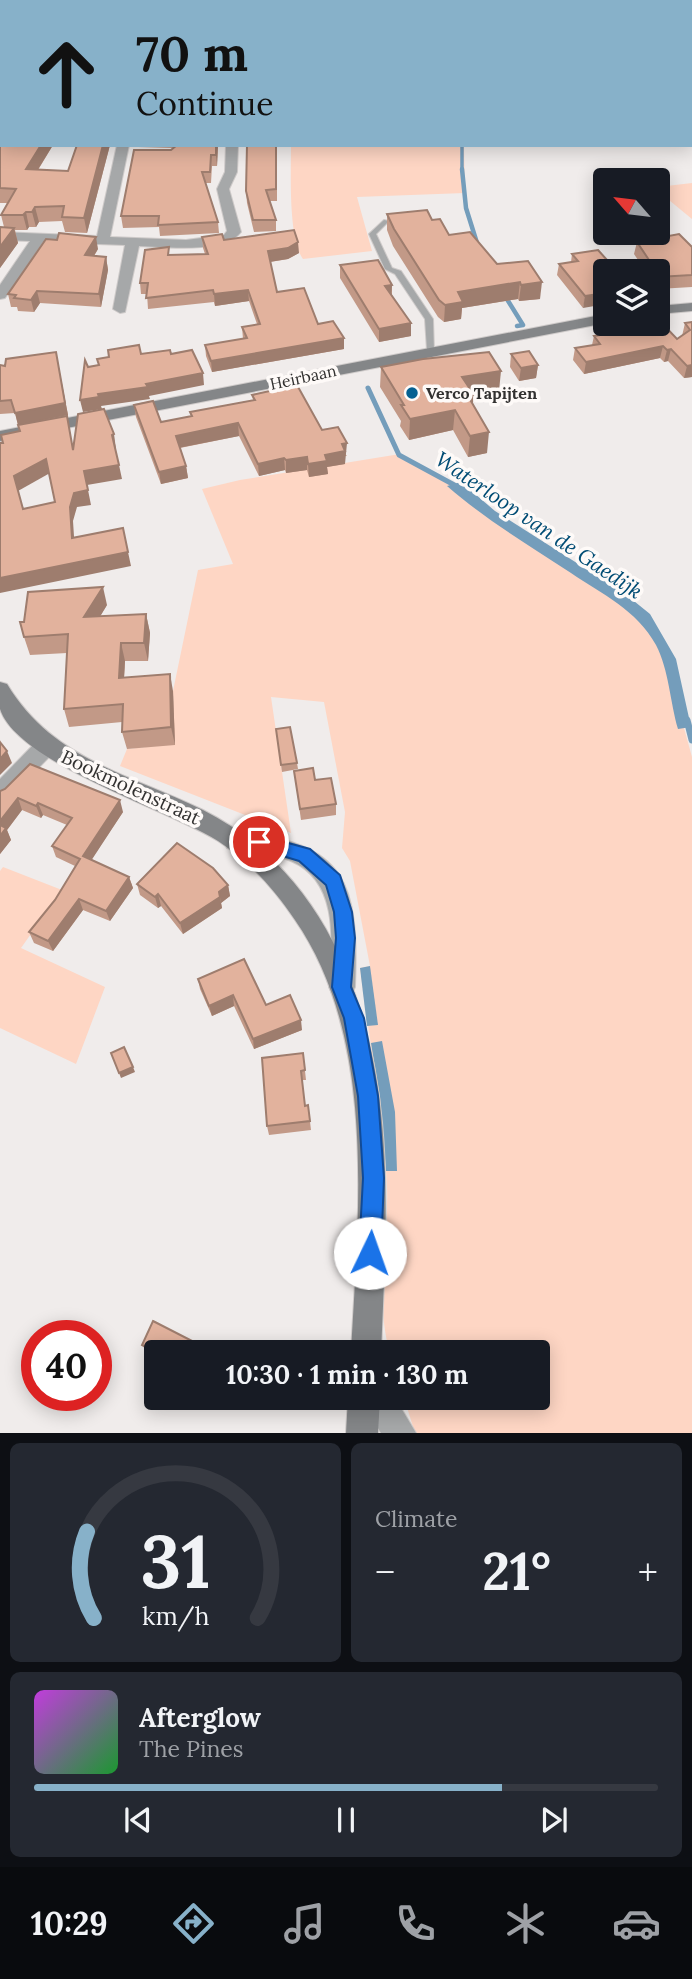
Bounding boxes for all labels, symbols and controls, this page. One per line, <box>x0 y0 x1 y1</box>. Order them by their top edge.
text: 70 m <box>136 22 248 84</box>
icon: ahead <box>21 28 112 119</box>
text: Continue <box>136 83 273 124</box>
north arrow <box>593 168 670 245</box>
map controls <box>593 168 670 336</box>
button: layers <box>593 259 670 336</box>
street label: Heirbaan <box>268 360 338 394</box>
place label: Verco Tapijten <box>426 383 537 403</box>
marker: Verco Tapijten <box>404 385 420 401</box>
water label: Waterloop van de Gaedijk <box>430 445 648 605</box>
street label: Bookmolenstraat <box>58 744 205 830</box>
pin <box>229 812 289 872</box>
icon: arrive <box>240 823 278 861</box>
position arrow <box>333 1216 407 1290</box>
speed limit sign: 40 <box>21 1320 112 1411</box>
text: 10:30 · 1 min · 130 m <box>226 1358 468 1391</box>
text: Climate <box>375 1504 457 1533</box>
text: 31 <box>140 1516 211 1609</box>
text: 21° <box>482 1538 551 1604</box>
text: − <box>375 1548 395 1596</box>
text: + <box>638 1548 658 1596</box>
text: km/h <box>142 1600 209 1632</box>
text: Afterglow <box>139 1701 261 1734</box>
text: The Pines <box>139 1734 244 1763</box>
icon: previous <box>119 1801 157 1839</box>
icon: pause <box>327 1801 365 1839</box>
icon: next <box>535 1801 573 1839</box>
icon: directions <box>169 1899 218 1948</box>
icon: music <box>280 1899 329 1948</box>
icon: phone <box>391 1899 440 1948</box>
icon: climate <box>501 1899 550 1948</box>
icon: car <box>612 1899 661 1948</box>
text: 10:29 <box>31 1903 108 1944</box>

